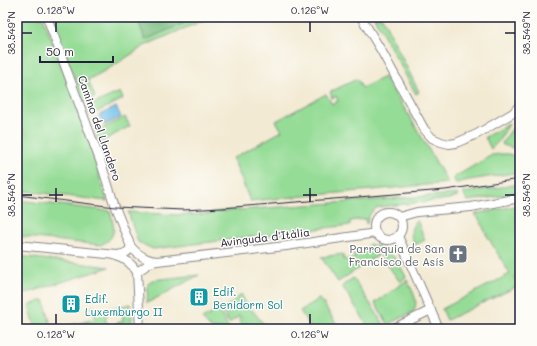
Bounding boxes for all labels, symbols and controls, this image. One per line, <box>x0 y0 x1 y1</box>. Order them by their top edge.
text: 0.128°W <box>37 3 75 17</box>
text: 0.126°W <box>291 3 329 17</box>
text: 38.549°N <box>4 11 18 55</box>
text: 38.549°N <box>519 11 533 55</box>
scale bar <box>40 38 113 64</box>
text: 50 m <box>46 43 74 59</box>
street label: Camino del Llandero <box>75 73 125 183</box>
text: 38.548°N <box>4 173 18 217</box>
text: 38.548°N <box>519 173 533 217</box>
street label: Avinguda d'Itàlia <box>219 224 311 250</box>
place label: Parroquia de San Francisco de Asís <box>349 241 444 269</box>
church icon: Parroquia de San Francisco de Asís <box>447 243 469 265</box>
place label: Edif. Benidorm Sol <box>213 284 283 312</box>
building icon: Edif. Benidorm Sol <box>188 286 210 308</box>
place label: Edif. Luxemburgo II <box>85 291 163 319</box>
building icon: Edif. Luxemburgo II <box>60 293 82 315</box>
text: 0.128°W <box>37 327 75 341</box>
text: 0.126°W <box>291 327 329 341</box>

